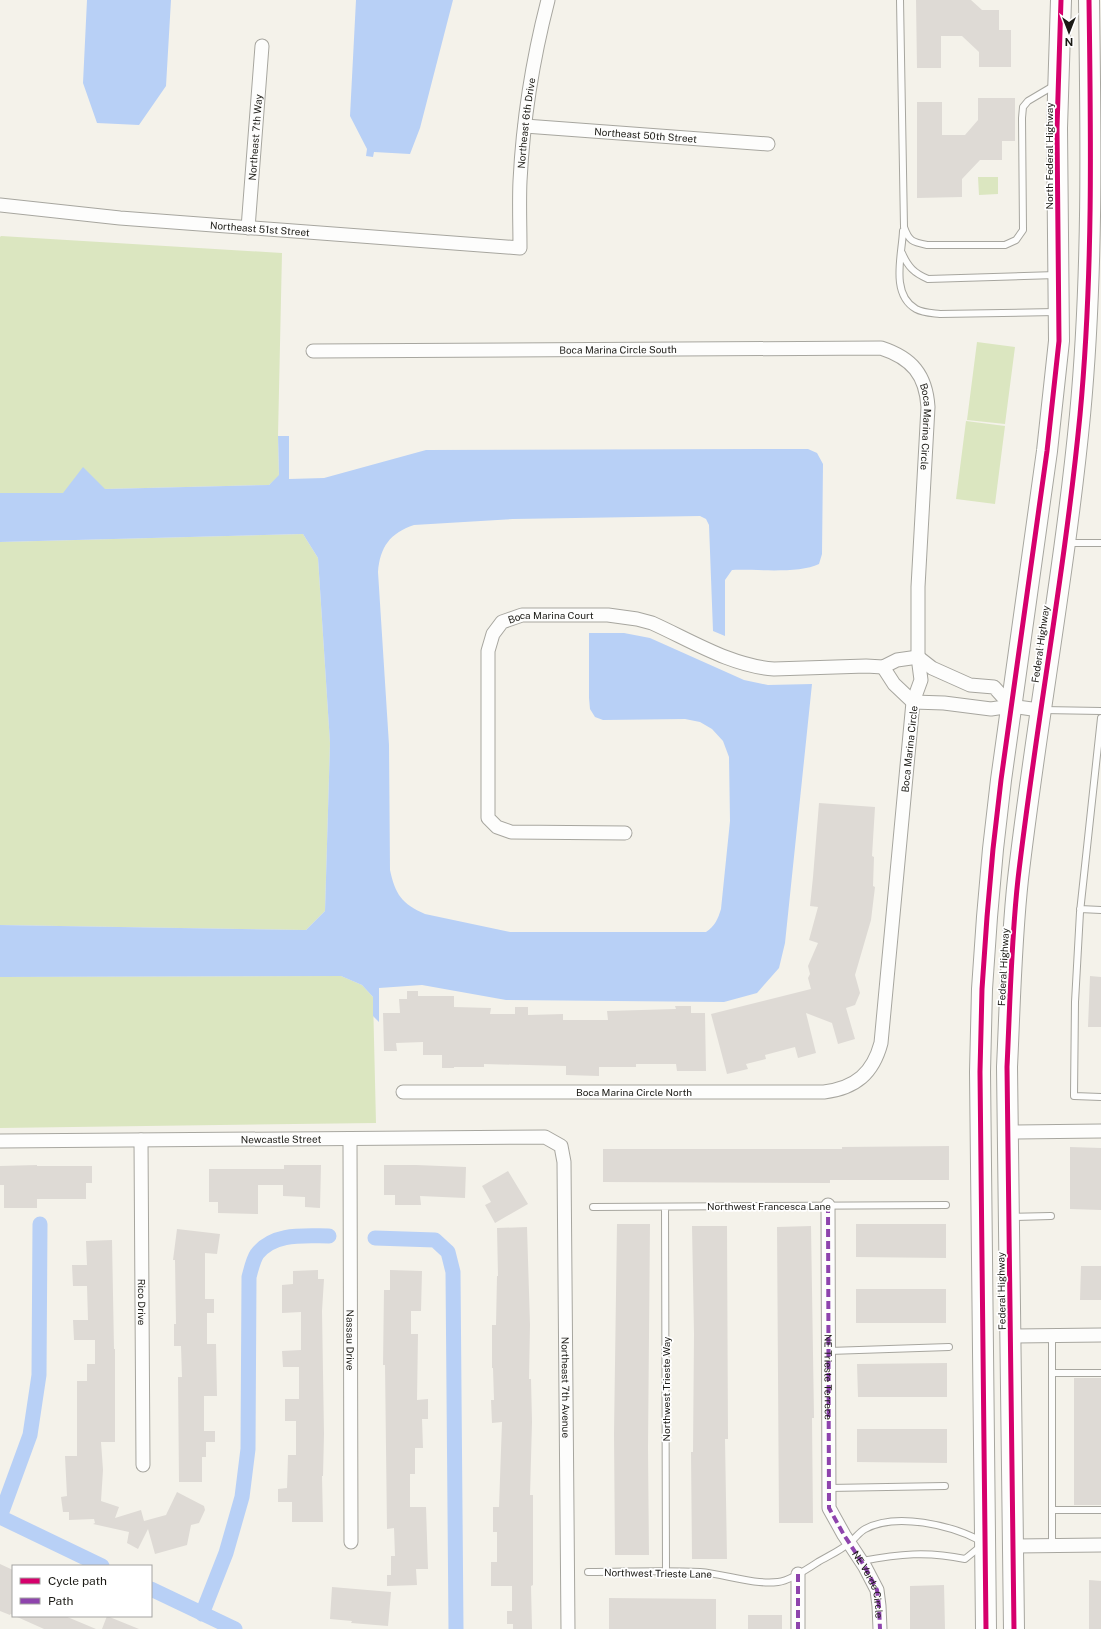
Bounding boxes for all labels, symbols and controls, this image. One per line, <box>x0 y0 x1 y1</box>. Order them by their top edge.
north arrow <box>1049 12 1089 52</box>
text: N <box>1065 36 1073 48</box>
street label: Northeast 6th Drive <box>515 77 537 169</box>
street label: Northeast 7th Way <box>246 93 264 181</box>
street label: North Federal Highway <box>1043 102 1055 210</box>
street label: Northeast 50th Street <box>594 125 697 145</box>
street label: Northeast 51st Street <box>210 219 310 238</box>
street label: Boca Marina Circle South <box>559 343 677 356</box>
street label: Boca Marina Circle <box>918 382 934 471</box>
street label: Federal Highway <box>1029 604 1051 684</box>
street label: Boca Marina Court <box>506 609 594 626</box>
street label: Boca Marina Circle <box>898 705 920 793</box>
street label: Federal Highway <box>995 927 1011 1006</box>
street label: Boca Marina Circle North <box>576 1086 692 1098</box>
street label: Newcastle Street <box>241 1133 321 1145</box>
street label: Northwest Francesca Lane <box>707 1200 831 1212</box>
street label: Federal Highway <box>994 1251 1008 1330</box>
street label: Rico Drive <box>136 1279 148 1326</box>
street label: Nassau Drive <box>344 1310 357 1371</box>
street label: NE Trieste Terrece <box>822 1334 835 1420</box>
street label: Northwest Trieste Way <box>660 1336 672 1441</box>
street label: Northeast 7th Avenue <box>559 1337 572 1438</box>
street label: NE Verde Circle <box>850 1548 886 1619</box>
legend <box>12 1565 152 1617</box>
street label: Northwest Trieste Lane <box>604 1566 712 1580</box>
text: Cycle path <box>48 1574 107 1588</box>
text: Path <box>48 1594 74 1608</box>

